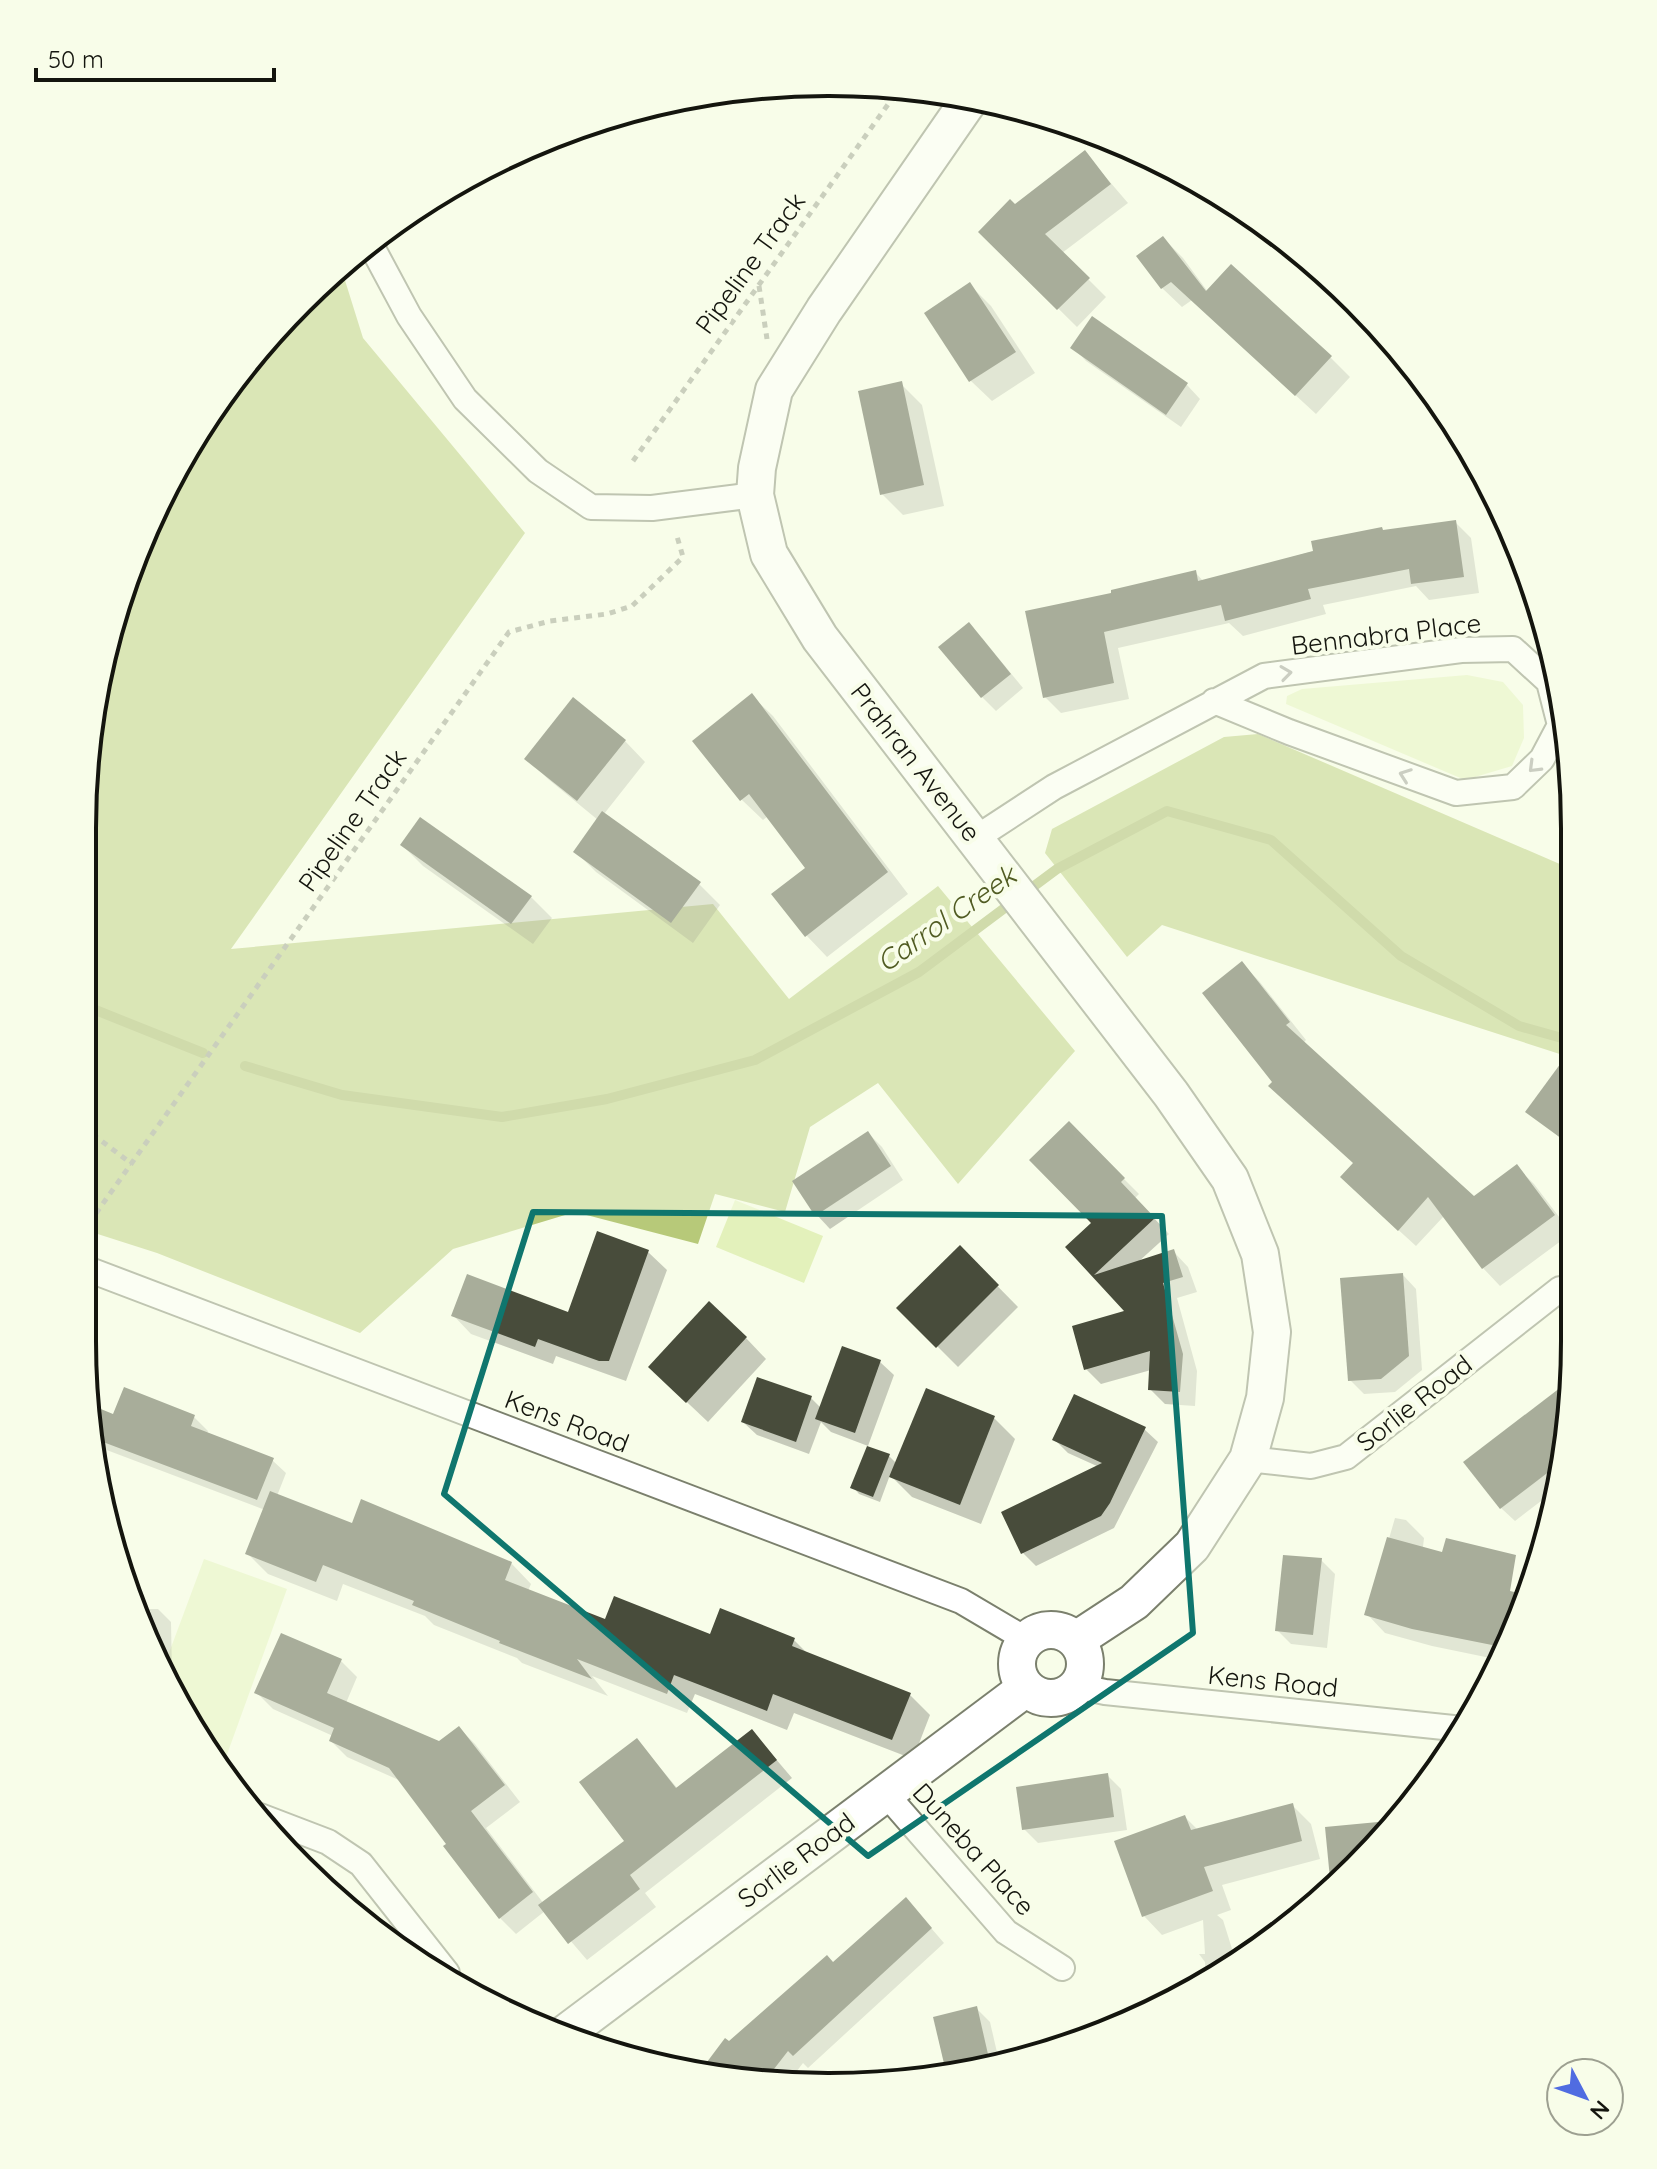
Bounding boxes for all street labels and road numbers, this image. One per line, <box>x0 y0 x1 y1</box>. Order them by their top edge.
street label: Pipeline Track <box>688 186 812 340</box>
street label: Bennabra Place <box>1289 606 1483 662</box>
street label: Prahran Avenue <box>844 676 988 848</box>
street label: Pipeline Track <box>291 742 413 898</box>
street label: Sorlie Road <box>1349 1347 1479 1459</box>
street label: Kens Road <box>500 1382 634 1460</box>
street label: Kens Road <box>1206 1658 1340 1704</box>
street label: Duneba Place <box>906 1776 1042 1922</box>
street label: Sorlie Road <box>731 1805 861 1915</box>

